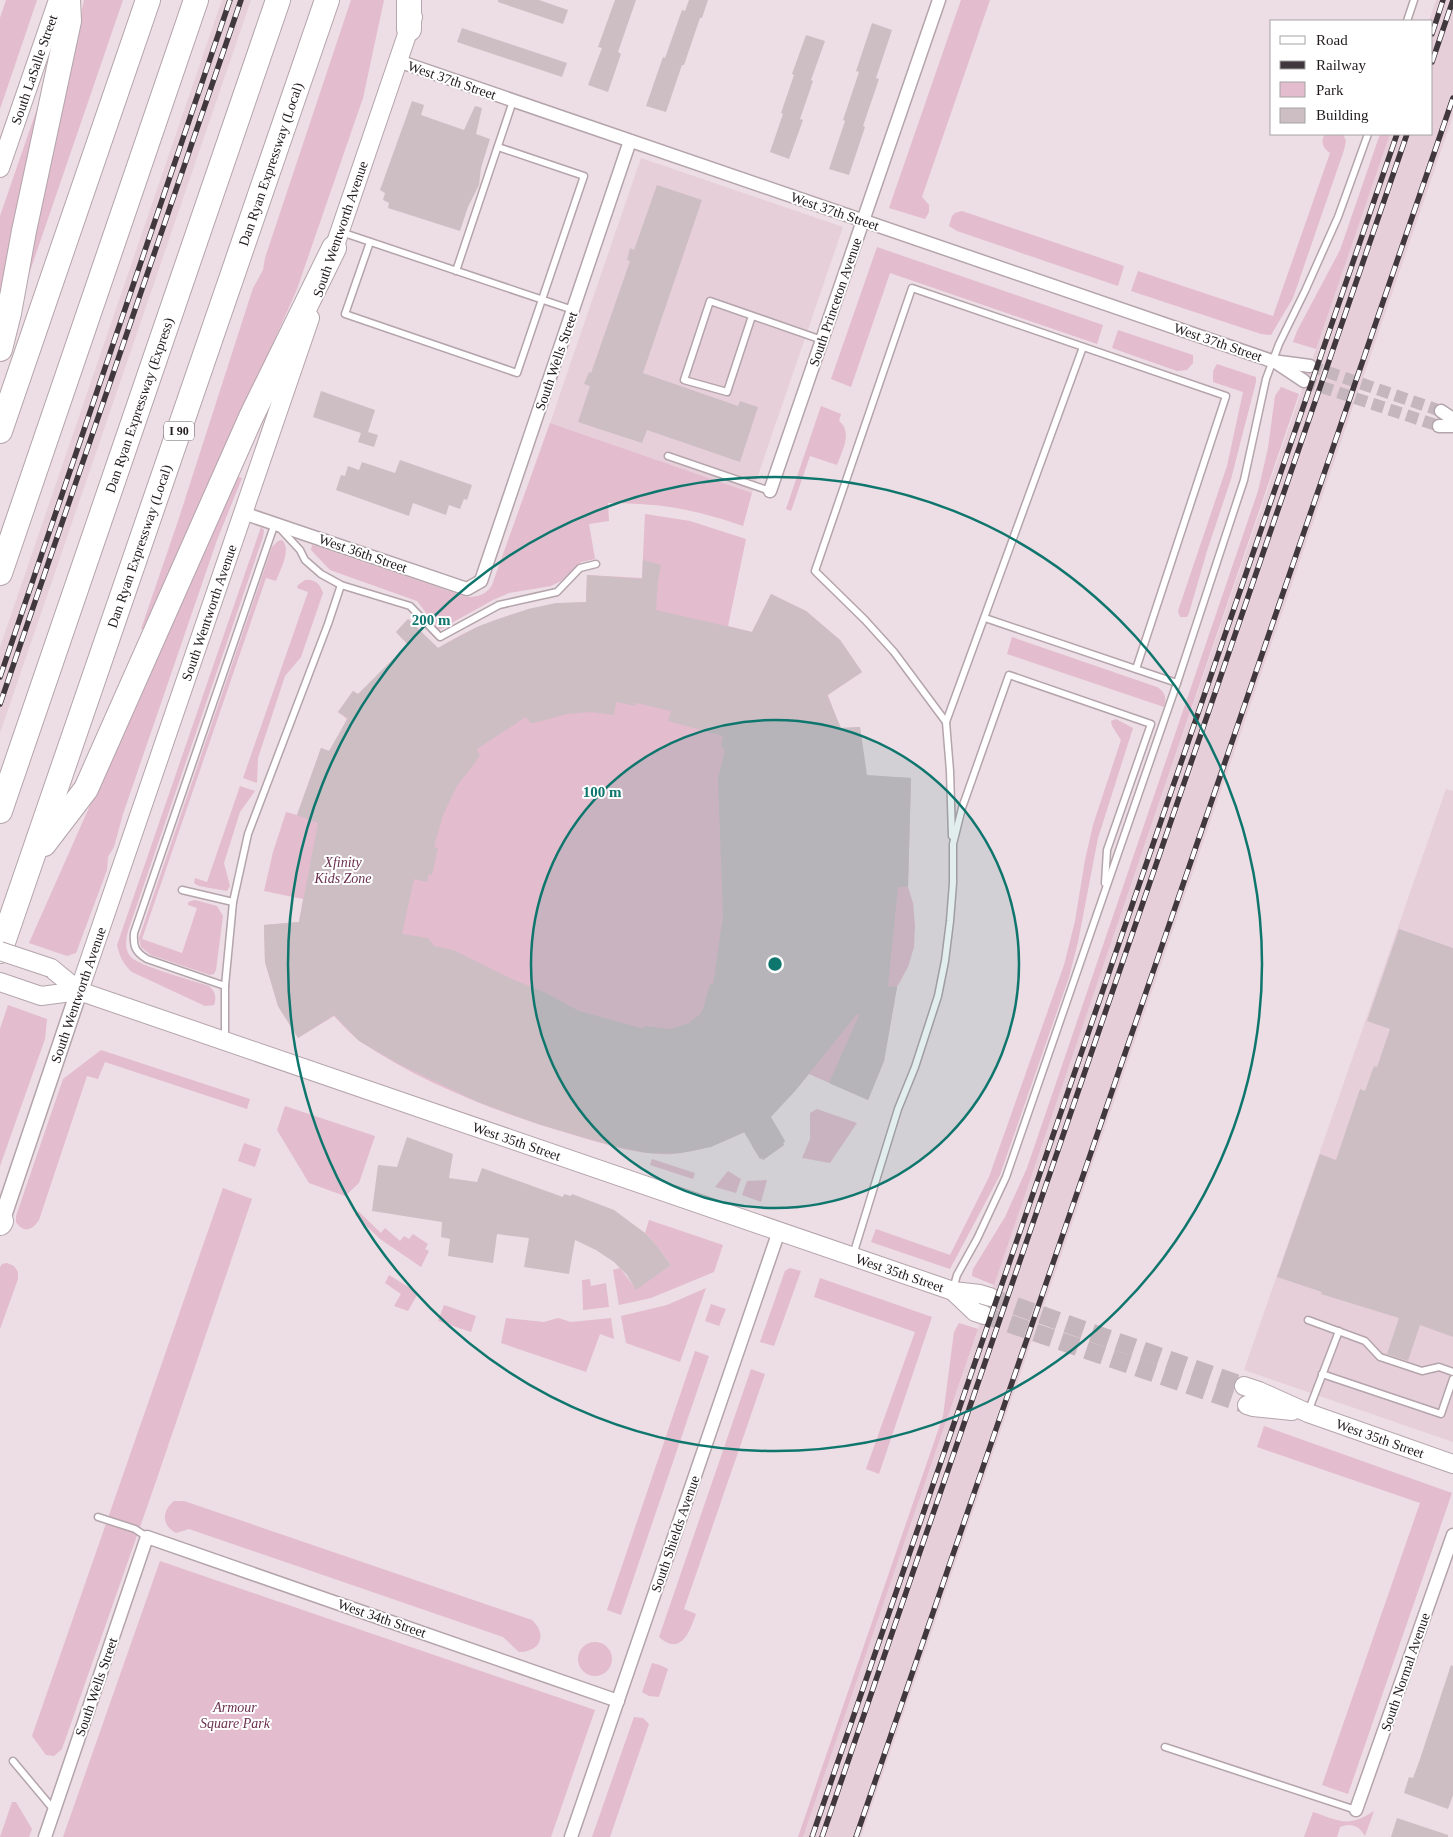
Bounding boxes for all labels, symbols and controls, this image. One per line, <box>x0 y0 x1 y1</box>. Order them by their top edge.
street label: South LaSalle Street <box>9 13 60 127</box>
legend <box>1270 20 1433 135</box>
text: Road <box>1316 32 1348 48</box>
text: Railway <box>1316 57 1366 73</box>
street label: West 37th Street <box>406 58 498 103</box>
street label: Dan Ryan Expressway (Local) <box>236 80 307 248</box>
text: Park <box>1316 82 1344 98</box>
text: Building <box>1316 107 1369 123</box>
street label: South Wentworth Avenue <box>310 159 371 299</box>
street label: West 37th Street <box>789 189 881 234</box>
street label: South Princeton Avenue <box>806 236 865 368</box>
street label: South Wells Street <box>533 310 580 413</box>
street label: Dan Ryan Expressway (Express) <box>103 315 178 495</box>
street label: West 37th Street <box>1172 320 1264 365</box>
road number: I 90 <box>164 422 194 441</box>
street label: Dan Ryan Expressway (Local) <box>105 462 176 630</box>
street label: West 36th Street <box>317 531 409 576</box>
street label: South Wentworth Avenue <box>179 543 240 683</box>
text: 200 m <box>412 612 451 628</box>
text: 100 m <box>583 784 622 800</box>
park label: Xfinity Kids Zone <box>313 855 372 886</box>
street label: South Wentworth Avenue <box>48 925 109 1065</box>
centre of rings <box>766 955 784 973</box>
street label: West 35th Street <box>470 1120 563 1164</box>
street label: West 35th Street <box>854 1251 946 1295</box>
street label: West 35th Street <box>1334 1416 1426 1461</box>
street label: South Shields Avenue <box>648 1474 703 1595</box>
street label: West 34th Street <box>336 1596 428 1641</box>
street label: South Normal Avenue <box>1378 1611 1433 1733</box>
street label: South Wells Street <box>73 1636 120 1739</box>
park label: Armour Square Park <box>200 1700 271 1731</box>

